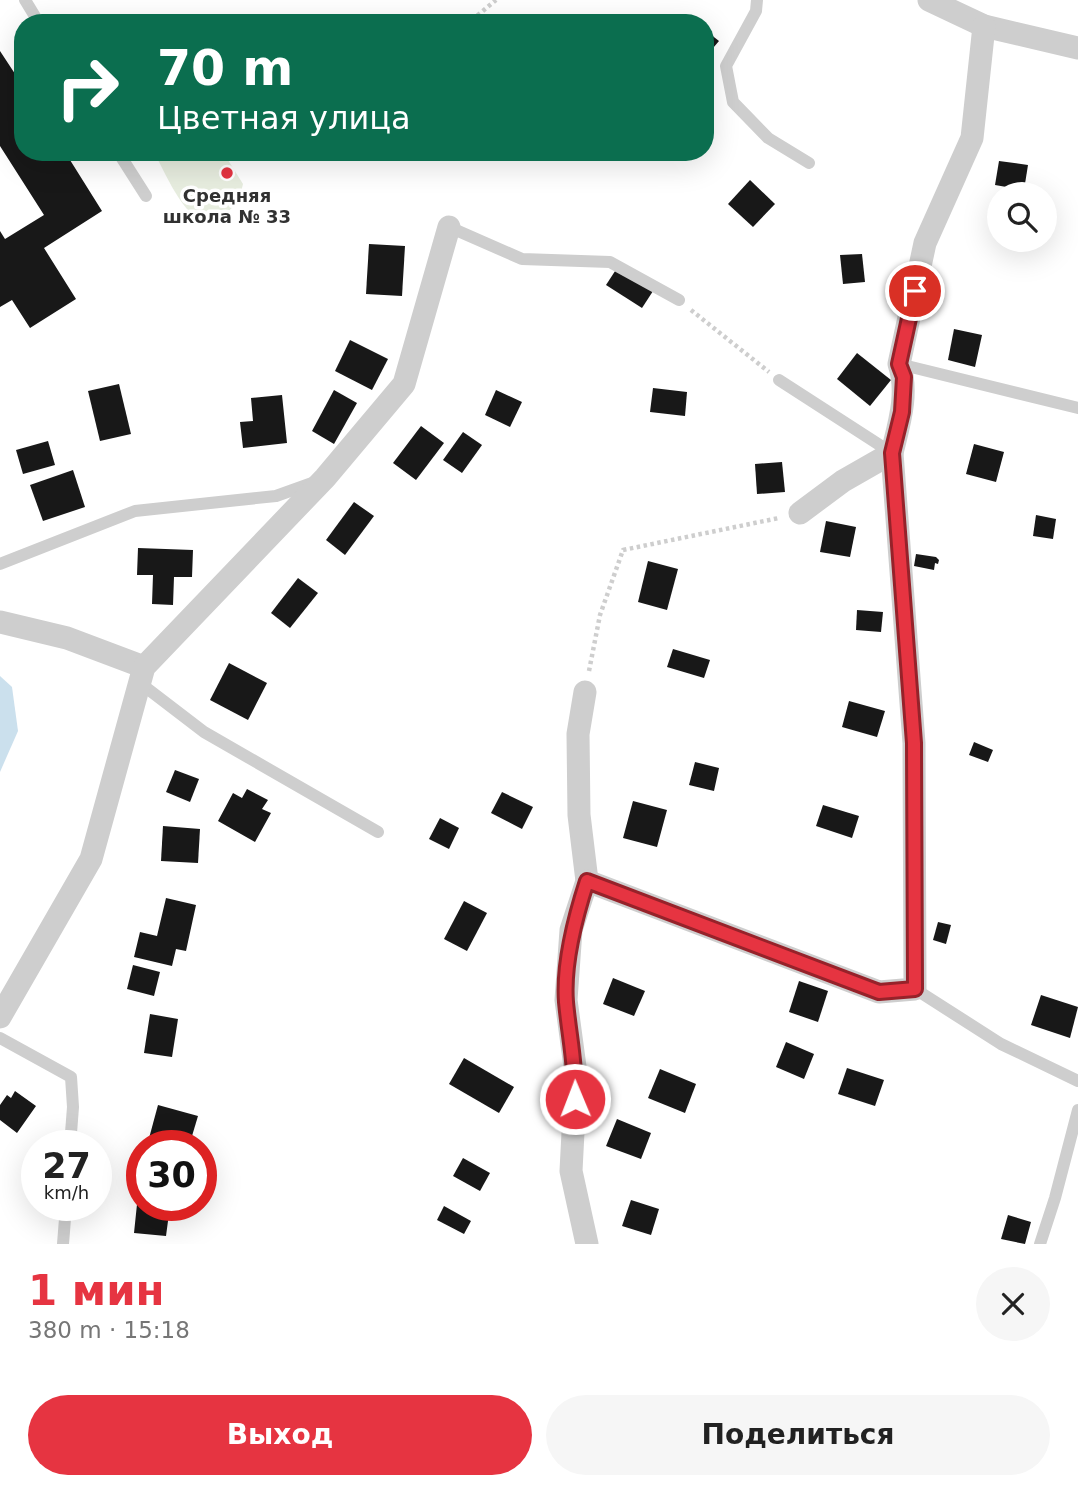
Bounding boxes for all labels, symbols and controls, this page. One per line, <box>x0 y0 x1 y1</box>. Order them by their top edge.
text: 70 m <box>157 40 293 97</box>
icon: right <box>42 42 133 133</box>
text: Цветная улица <box>157 99 411 137</box>
marker: Средняя школа № 33 <box>219 165 235 181</box>
map controls <box>987 182 1057 252</box>
button: search <box>987 182 1057 252</box>
place label: Средняя школа № 33 <box>163 185 291 227</box>
pin <box>885 261 945 321</box>
icon: arrive <box>896 272 934 310</box>
position arrow <box>538 1062 612 1136</box>
speed limit sign: 30 <box>126 1130 217 1221</box>
text: 27 <box>42 1146 91 1186</box>
text: km/h <box>44 1182 89 1203</box>
text: 1 мин <box>28 1266 165 1315</box>
button: close <box>976 1267 1050 1341</box>
text: 380 m · 15:18 <box>28 1317 190 1343</box>
button: Выход <box>28 1395 532 1475</box>
button: Поделиться <box>546 1395 1050 1475</box>

